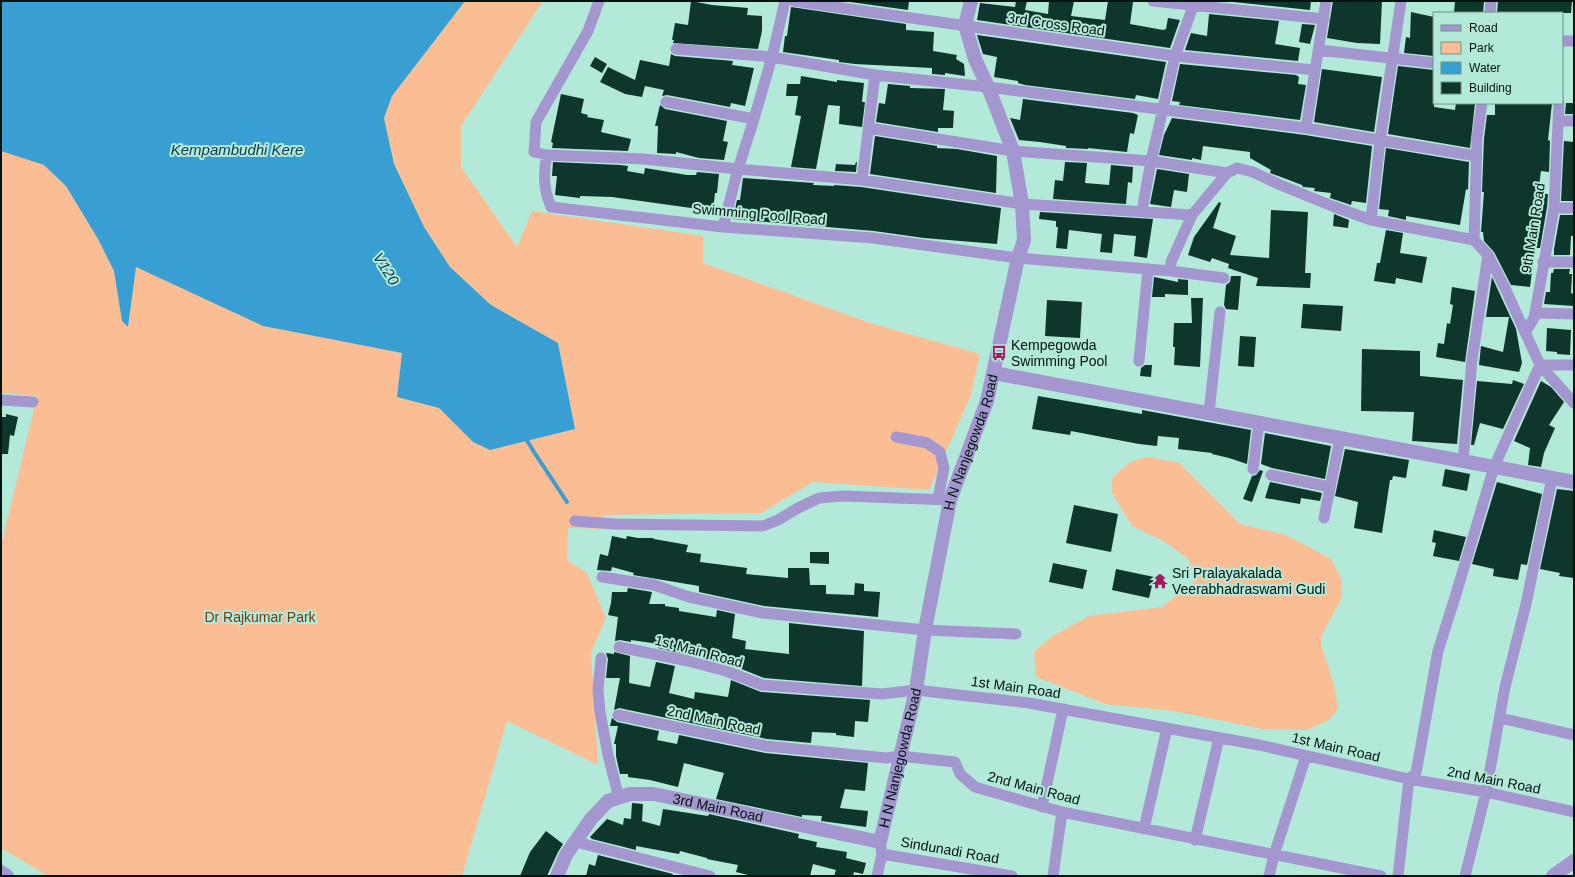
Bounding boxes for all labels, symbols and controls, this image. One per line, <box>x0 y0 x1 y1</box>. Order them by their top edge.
street label: 3rd Cross Road <box>1006 9 1106 39</box>
legend <box>1433 12 1563 104</box>
text: Road <box>1469 21 1498 35</box>
text: Park <box>1469 41 1495 55</box>
text: Water <box>1469 61 1501 75</box>
text: Building <box>1469 81 1512 95</box>
water label: Kempambudhi Kere <box>171 141 303 158</box>
street label: 9th Main Road <box>1518 182 1548 274</box>
street label: Swimming Pool Road <box>692 200 826 228</box>
water label: V120 <box>370 249 403 289</box>
place label: Kempegowda Swimming Pool <box>1011 337 1107 369</box>
bus stop icon: Kempegowda Swimming Pool <box>990 344 1008 362</box>
street label: H N Nanjegowda Road <box>940 373 1001 512</box>
place label: Sri Pralayakalada Veerabhadraswami Gudi <box>1172 565 1325 597</box>
temple icon: Sri Pralayakalada Veerabhadraswami Gudi <box>1151 572 1169 590</box>
park label: Dr Rajkumar Park <box>204 609 317 625</box>
street label: 1st Main Road <box>653 632 745 670</box>
street label: 1st Main Road <box>970 673 1062 701</box>
street label: H N Nanjegowda Road <box>876 686 924 829</box>
street label: 2nd Main Road <box>666 702 762 738</box>
street label: 1st Main Road <box>1290 729 1382 765</box>
street label: 2nd Main Road <box>1446 763 1542 797</box>
street label: 2nd Main Road <box>986 768 1082 808</box>
street label: 3rd Main Road <box>671 790 765 825</box>
street label: Sindunadi Road <box>900 833 1000 867</box>

